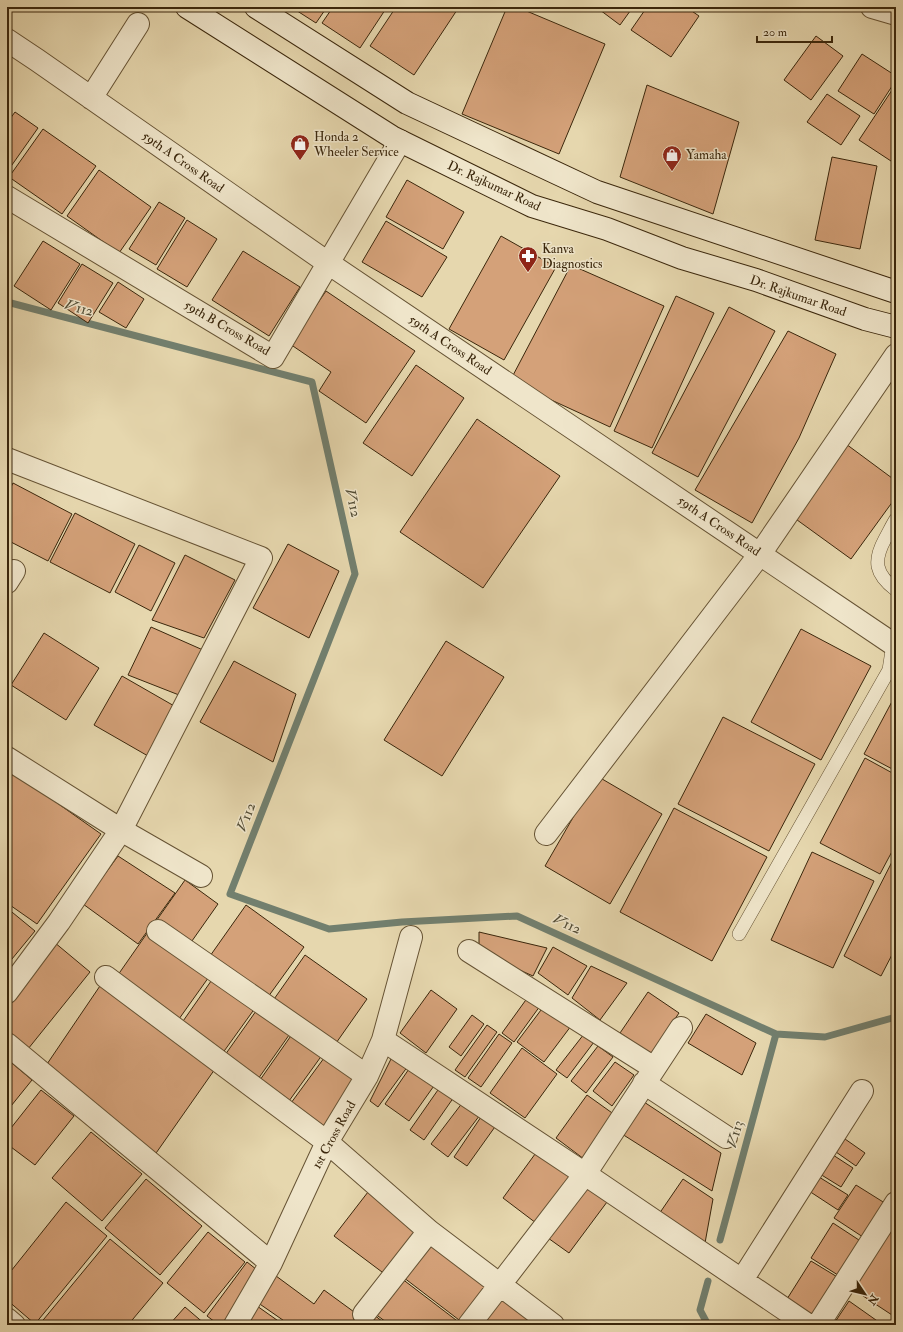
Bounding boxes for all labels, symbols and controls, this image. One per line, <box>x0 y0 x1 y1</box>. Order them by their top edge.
scale bar <box>757 18 832 44</box>
text: 20 m <box>763 25 788 40</box>
street label: 59th A Cross Road <box>139 128 228 197</box>
place label: Honda 2 Wheeler Service <box>313 129 399 160</box>
shop icon: Honda 2 Wheeler Service <box>289 133 311 161</box>
shop icon: Yamaha <box>661 144 683 172</box>
place label: Yamaha <box>686 147 727 163</box>
street label: Dr. Rajkumar Road <box>445 157 544 215</box>
place label: Kanva Diagnostics <box>542 241 603 272</box>
pharmacy icon: Kanva Diagnostics <box>517 245 539 273</box>
street label: Dr. Rajkumar Road <box>748 272 849 320</box>
water label: V112 <box>63 296 95 320</box>
street label: 59th B Cross Road <box>181 297 273 359</box>
street label: 59th A Cross Road <box>406 311 495 379</box>
water label: V112 <box>341 487 365 519</box>
street label: 59th A Cross Road <box>675 492 764 560</box>
water label: V112 <box>233 800 259 834</box>
water label: V112 <box>550 910 584 938</box>
street label: 1st Cross Road <box>309 1098 360 1172</box>
water label: V113 <box>723 1119 747 1149</box>
north arrow <box>845 1274 885 1314</box>
text: N <box>864 1291 882 1308</box>

